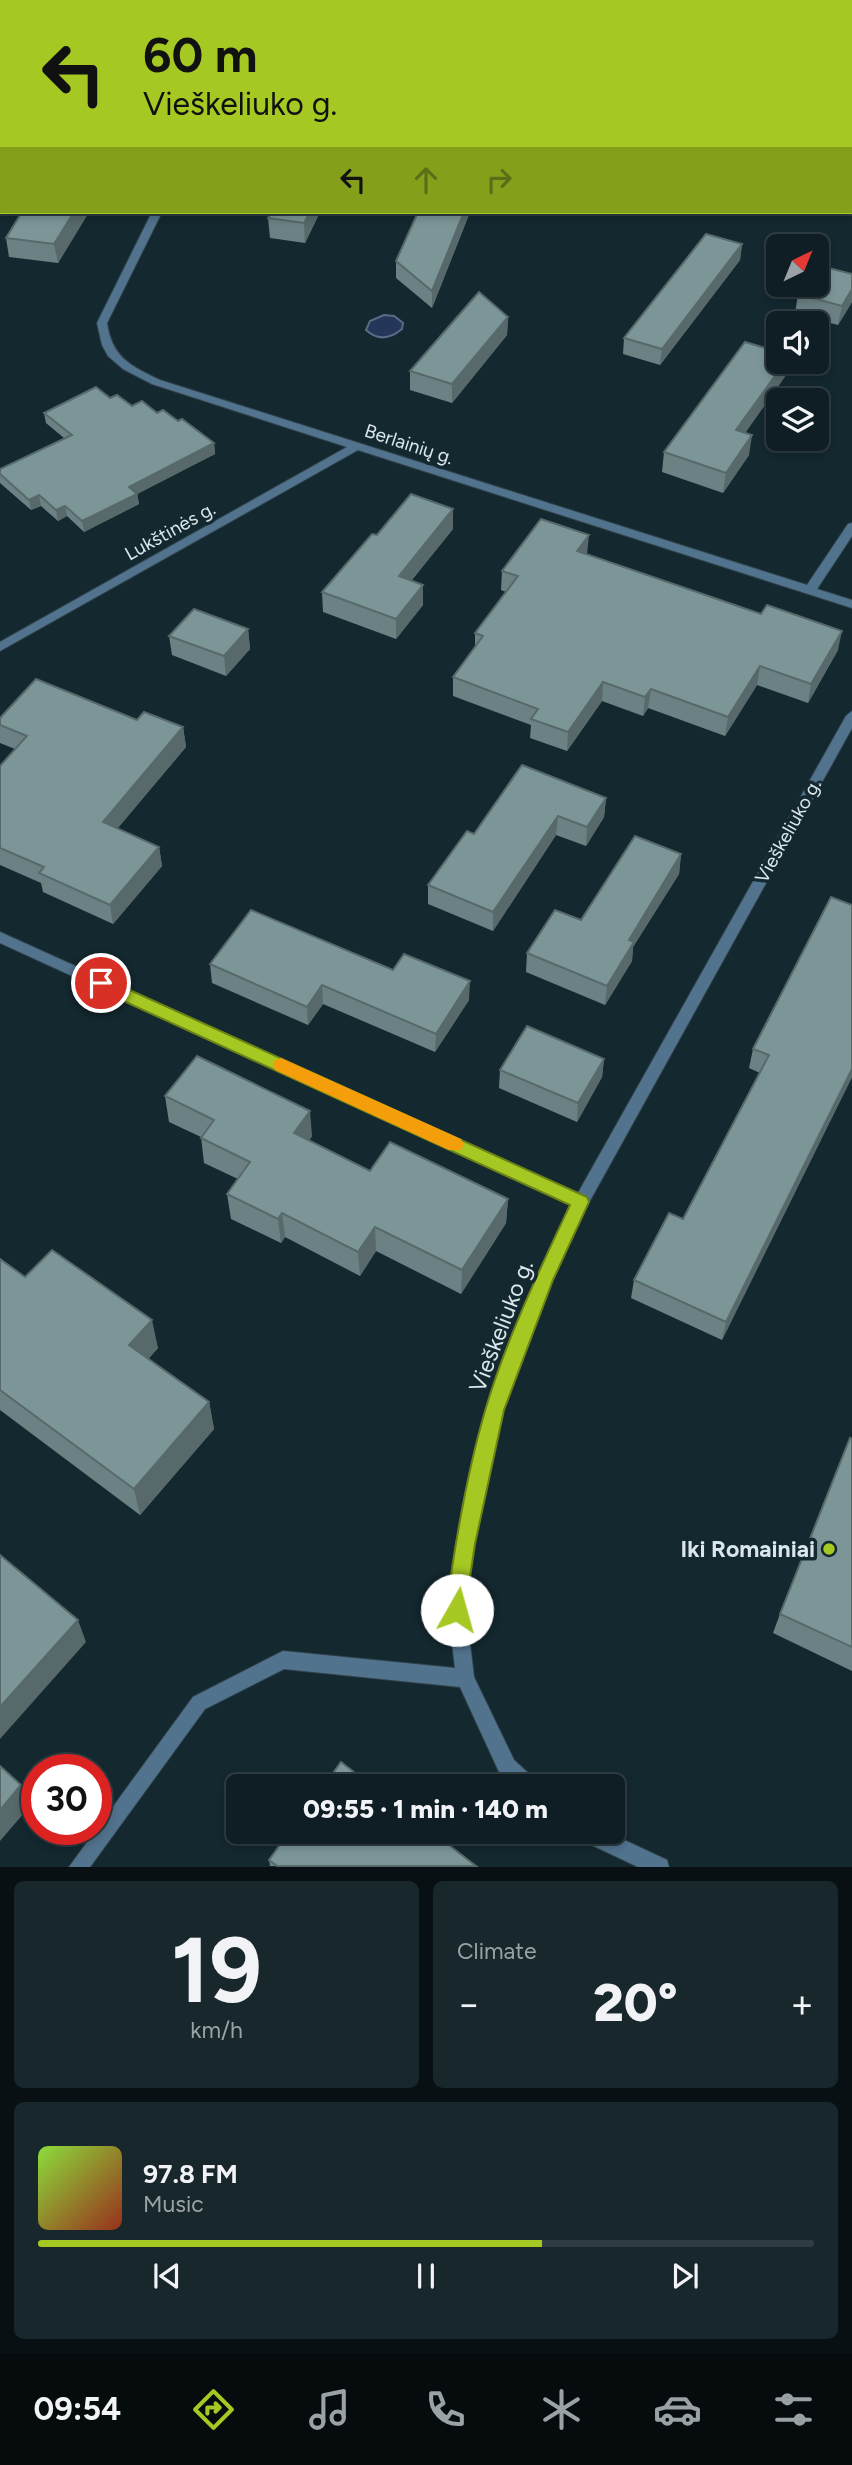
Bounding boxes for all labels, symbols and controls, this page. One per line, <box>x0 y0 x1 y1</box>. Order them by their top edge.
text: 60 m <box>143 25 258 84</box>
icon: left <box>28 28 119 119</box>
text: Vieškeliuko g. <box>143 85 337 123</box>
icon: left <box>334 161 372 199</box>
icon: ahead <box>407 161 445 199</box>
icon: right <box>480 161 518 199</box>
north arrow <box>766 234 830 298</box>
map controls <box>766 234 829 451</box>
button: sound <box>766 311 829 374</box>
button: layers <box>766 388 829 451</box>
street label: Berlainių g. <box>362 419 456 469</box>
street label: Lukštinės g. <box>121 497 219 565</box>
street label: Vieškeliuko g. <box>750 775 826 887</box>
pin <box>71 953 131 1013</box>
icon: arrive <box>82 964 120 1002</box>
street label: Vieškeliuko g. <box>463 1256 539 1396</box>
place label: Iki Romainiai <box>681 1535 815 1563</box>
marker: Iki Romainiai <box>821 1541 837 1557</box>
position arrow <box>420 1573 494 1647</box>
speed limit sign: 30 <box>21 1754 112 1845</box>
text: 09:55 · 1 min · 140 m <box>303 1793 548 1825</box>
text: 19 <box>171 1916 262 2025</box>
text: Climate <box>457 1937 536 1965</box>
text: 20° <box>593 1972 678 2034</box>
text: − <box>457 1981 481 2027</box>
text: + <box>790 1981 814 2027</box>
text: km/h <box>190 2016 243 2044</box>
text: 97.8 FM <box>143 2158 238 2190</box>
text: Music <box>143 2190 204 2218</box>
icon: previous <box>148 2257 186 2295</box>
icon: pause <box>407 2257 445 2295</box>
icon: next <box>666 2257 704 2295</box>
icon: directions <box>189 2385 238 2434</box>
icon: music <box>305 2385 354 2434</box>
icon: phone <box>421 2385 470 2434</box>
icon: climate <box>537 2385 586 2434</box>
icon: car <box>653 2385 702 2434</box>
icon: filters <box>769 2385 818 2434</box>
text: 09:54 <box>34 2390 121 2428</box>

